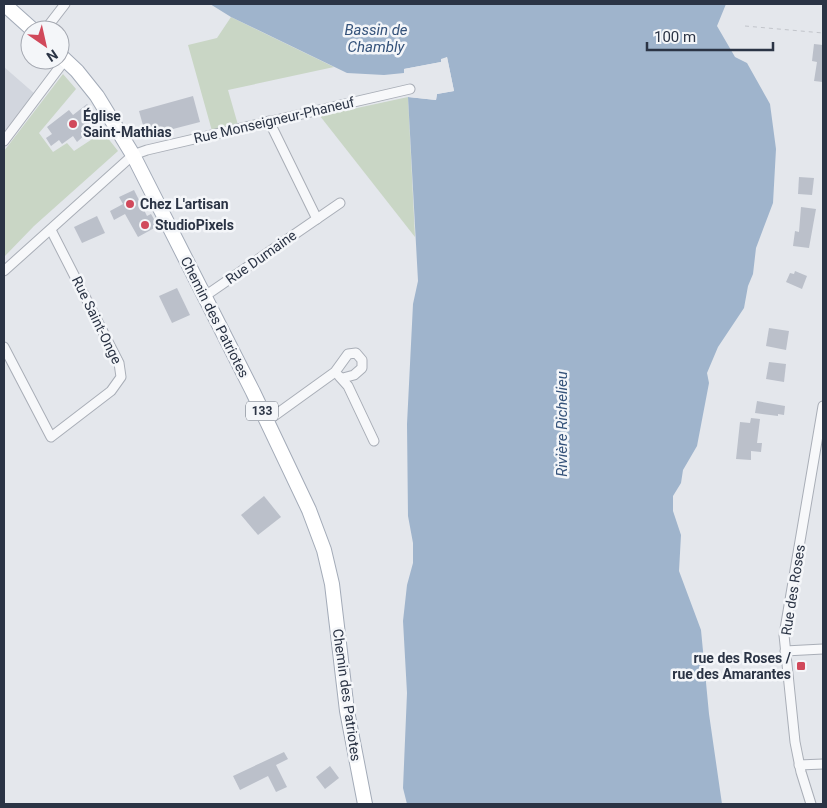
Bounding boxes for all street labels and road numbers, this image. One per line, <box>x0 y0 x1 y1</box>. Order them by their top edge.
street label: Rue Monseigneur-Phaneuf <box>192 94 356 146</box>
street label: Rue Dumaine <box>223 227 299 287</box>
street label: Chemin des Patriotes <box>178 254 252 380</box>
street label: Rue Saint-Onge <box>69 274 125 366</box>
road number: 133 <box>246 402 278 421</box>
street label: Rue des Roses <box>778 543 808 637</box>
street label: Chemin des Patriotes <box>330 628 364 762</box>

